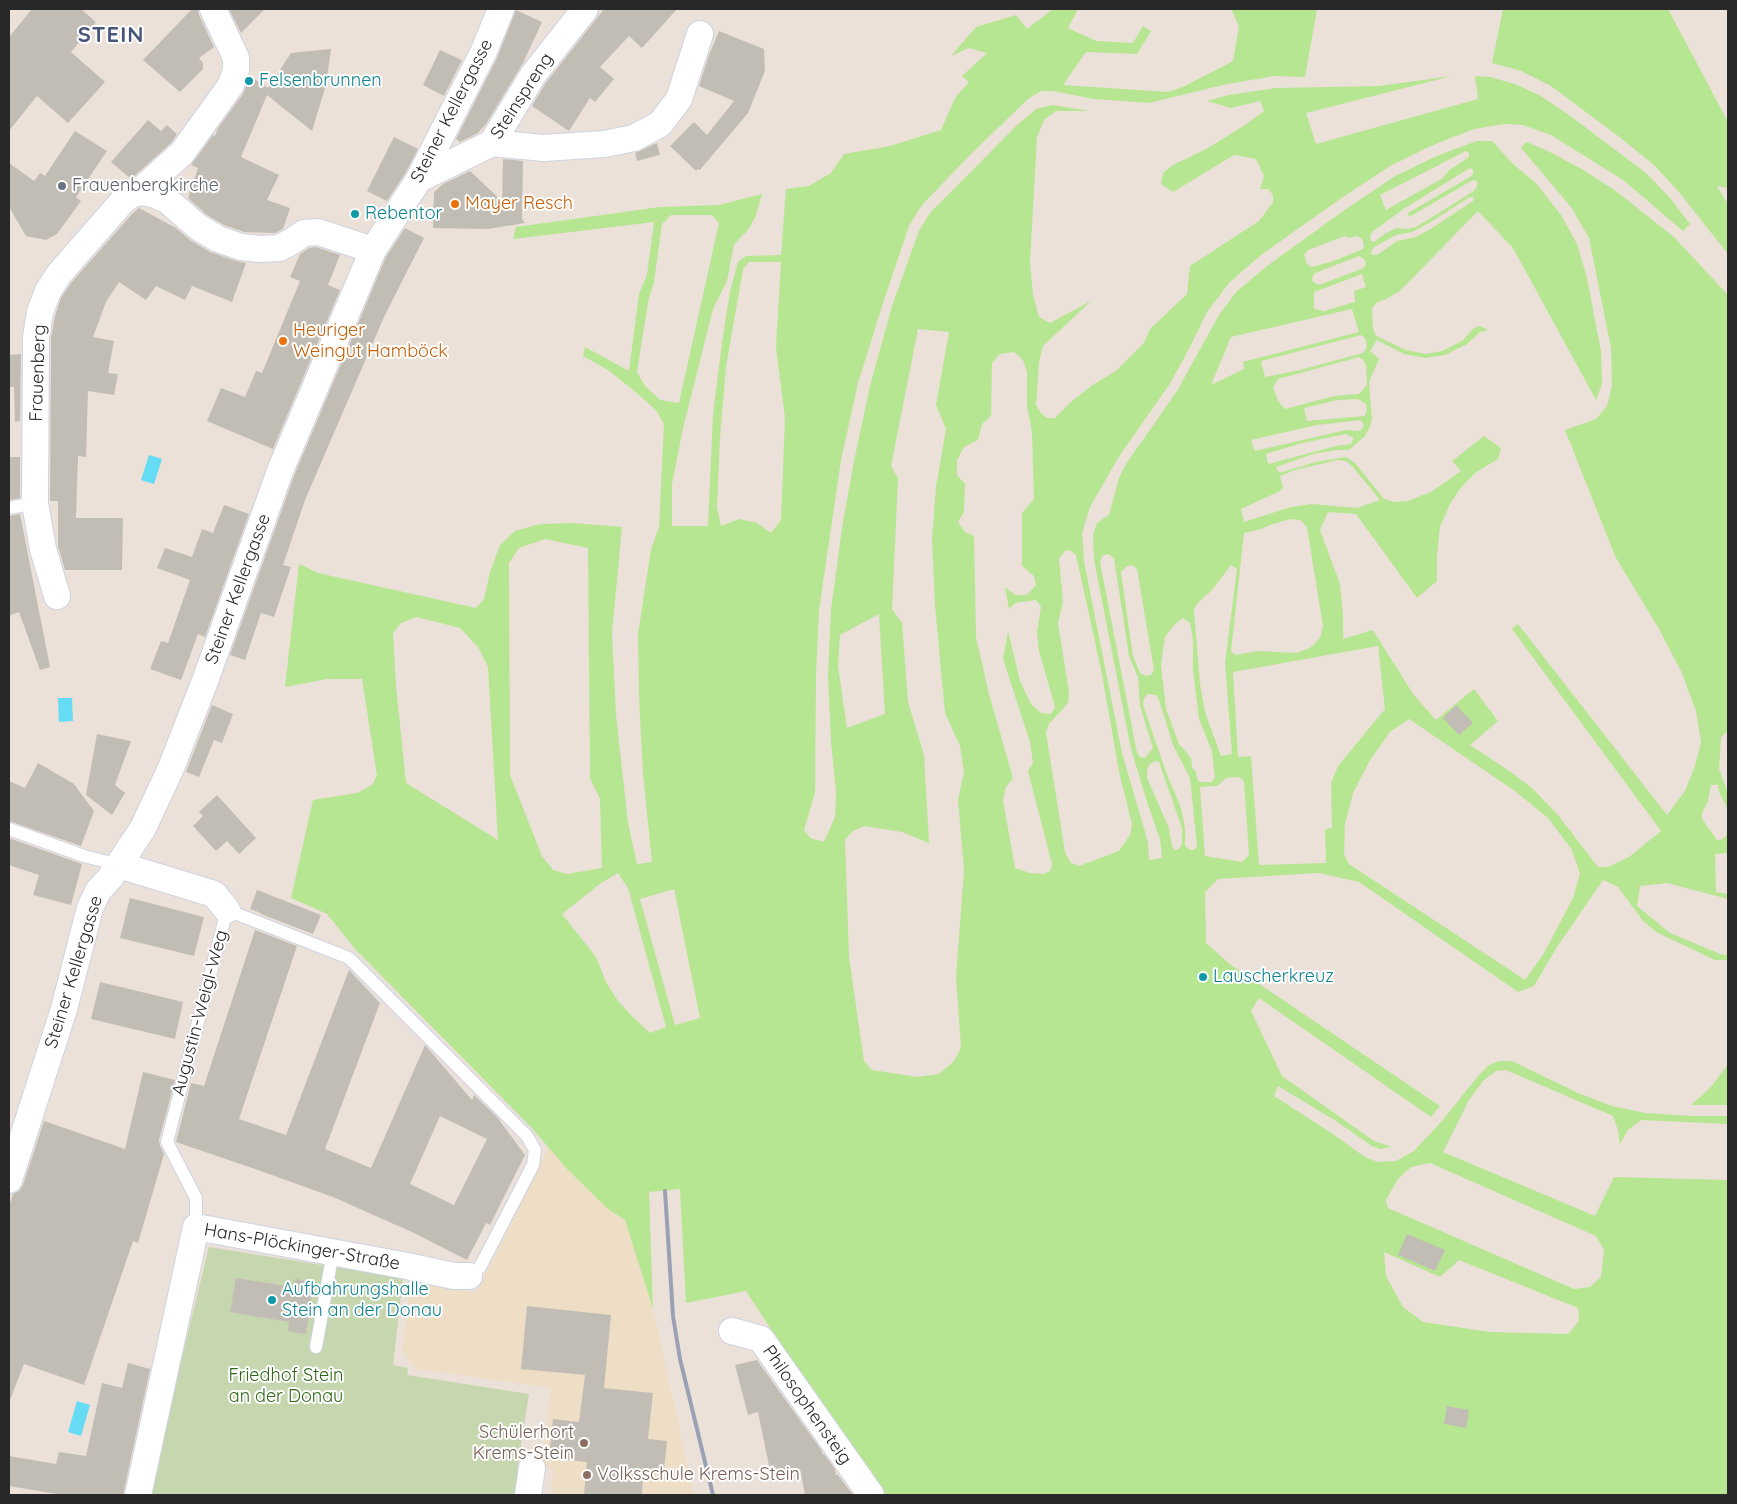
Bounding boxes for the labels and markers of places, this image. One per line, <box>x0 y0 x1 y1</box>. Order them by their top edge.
place label: Felsenbrunnen <box>259 70 382 92</box>
marker: Felsenbrunnen <box>243 75 255 87</box>
place label: Frauenbergkirche <box>72 175 219 197</box>
marker: Frauenbergkirche <box>56 180 68 192</box>
place label: Mayer Resch <box>465 193 573 215</box>
marker: Mayer Resch <box>449 198 461 210</box>
place label: Rebentor <box>365 203 442 225</box>
marker: Rebentor <box>349 208 361 220</box>
place label: Heuriger Weingut Hamböck <box>293 320 448 362</box>
marker: Heuriger Weingut Hamböck <box>277 335 289 347</box>
place label: Lauscherkreuz <box>1213 966 1334 988</box>
marker: Lauscherkreuz <box>1197 971 1209 983</box>
place label: Aufbahrungshalle Stein an der Donau <box>282 1279 442 1322</box>
marker: Aufbahrungshalle Stein an der Donau <box>266 1294 278 1306</box>
place label: Schülerhort Krems-Stein <box>473 1422 574 1465</box>
marker: Schülerhort Krems-Stein <box>578 1437 590 1449</box>
place label: Volksschule Krems-Stein <box>597 1464 800 1486</box>
marker: Volksschule Krems-Stein <box>581 1469 593 1481</box>

